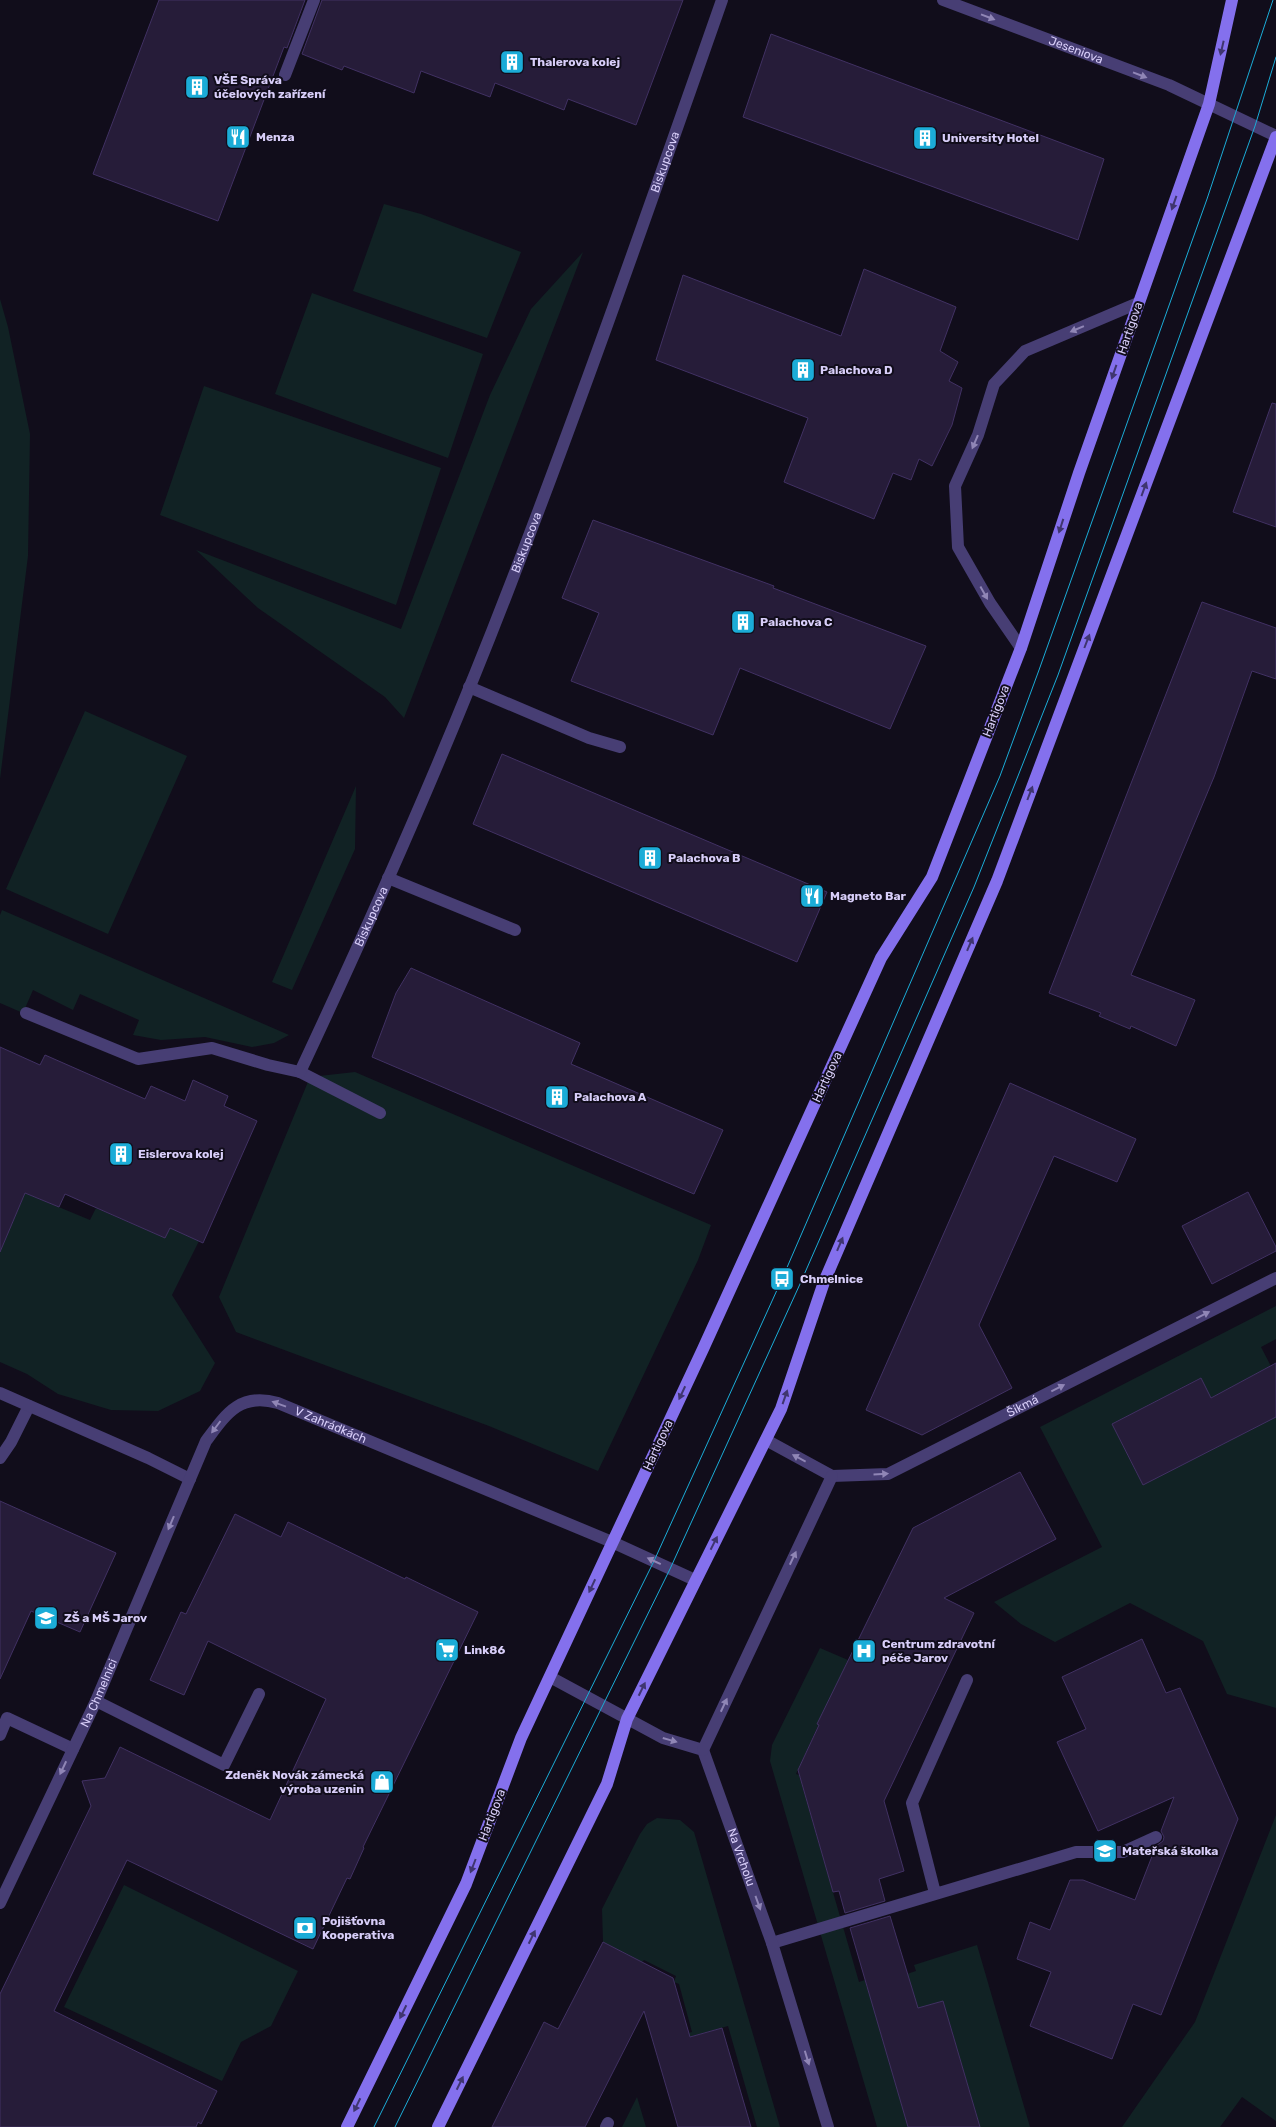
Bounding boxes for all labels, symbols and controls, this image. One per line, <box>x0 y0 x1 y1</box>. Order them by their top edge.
one-way arrow <box>981 13 996 21</box>
street label: Jeseniova <box>1047 33 1105 67</box>
one-way arrow <box>1218 40 1226 55</box>
building icon: Thalerova kolej <box>499 49 525 75</box>
place label: Thalerova kolej <box>530 55 620 69</box>
one-way arrow <box>1133 71 1147 79</box>
place label: VŠE Správa účelových zařízení <box>214 73 327 101</box>
building icon: VŠE Správa účelových zařízení <box>184 74 210 100</box>
restaurant icon: Menza <box>225 124 251 150</box>
building icon: University Hotel <box>912 125 938 151</box>
place label: Menza <box>256 130 295 144</box>
street label: Biskupcova <box>648 130 682 195</box>
place label: University Hotel <box>942 131 1039 145</box>
one-way arrow <box>1170 195 1177 210</box>
street label: Hartigova <box>1115 300 1145 356</box>
one-way arrow <box>1070 326 1084 334</box>
building icon: Palachova D <box>790 357 816 383</box>
place label: Palachova D <box>820 363 893 377</box>
one-way arrow <box>1110 365 1117 380</box>
one-way arrow <box>970 435 978 449</box>
one-way arrow <box>1140 481 1148 496</box>
street label: Biskupcova <box>508 510 544 575</box>
one-way arrow <box>1057 519 1065 534</box>
one-way arrow <box>980 586 988 601</box>
building icon: Palachova C <box>730 609 756 635</box>
place label: Palachova C <box>760 615 833 629</box>
one-way arrow <box>1083 633 1091 648</box>
street label: Hartigova <box>980 683 1012 739</box>
one-way arrow <box>1027 786 1034 801</box>
building icon: Palachova B <box>637 845 663 871</box>
place label: Palachova B <box>668 851 741 865</box>
restaurant icon: Magneto Bar <box>799 883 825 909</box>
street label: Biskupcova <box>352 885 391 949</box>
place label: Magneto Bar <box>830 889 906 903</box>
one-way arrow <box>967 937 975 951</box>
street label: Hartigova <box>809 1049 845 1105</box>
building icon: Palachova A <box>544 1084 570 1110</box>
place label: Palachova A <box>574 1090 647 1104</box>
building icon: Eislerova kolej <box>108 1141 134 1167</box>
place label: Eislerova kolej <box>138 1147 224 1161</box>
one-way arrow <box>837 1237 845 1251</box>
bus stop icon: Chmelnice <box>769 1266 795 1292</box>
place label: Chmelnice <box>800 1272 863 1286</box>
one-way arrow <box>1196 1311 1210 1319</box>
one-way arrow <box>1051 1384 1065 1392</box>
one-way arrow <box>678 1386 686 1400</box>
one-way arrow <box>781 1389 789 1404</box>
street label: Šikmá <box>1004 1392 1041 1420</box>
one-way arrow <box>272 1400 287 1407</box>
street label: V Zahrádkách <box>293 1404 369 1446</box>
street label: Hartigova <box>640 1417 676 1473</box>
one-way arrow <box>211 1420 221 1434</box>
one-way arrow <box>792 1454 806 1462</box>
one-way arrow <box>873 1469 889 1477</box>
one-way arrow <box>166 1516 174 1531</box>
one-way arrow <box>710 1536 718 1550</box>
one-way arrow <box>789 1551 797 1565</box>
one-way arrow <box>647 1557 661 1565</box>
one-way arrow <box>588 1579 596 1593</box>
school or university icon: ZŠ a MŠ Jarov <box>33 1605 59 1631</box>
place label: ZŠ a MŠ Jarov <box>64 1611 147 1625</box>
supermarket icon: Link86 <box>434 1637 460 1663</box>
place label: Centrum zdravotní péče Jarov <box>882 1637 996 1665</box>
hospital icon: Centrum zdravotní péče Jarov <box>851 1638 877 1664</box>
place label: Link86 <box>464 1643 505 1657</box>
street label: Na Chmelnici <box>78 1657 120 1730</box>
one-way arrow <box>638 1682 646 1696</box>
one-way arrow <box>720 1698 728 1712</box>
one-way arrow <box>662 1737 677 1745</box>
one-way arrow <box>59 1761 67 1775</box>
place label: Zdeněk Novák zámecká výroba uzenin <box>225 1768 364 1796</box>
shop icon: Zdeněk Novák zámecká výroba uzenin <box>369 1769 395 1795</box>
street label: Hartigova <box>476 1787 508 1843</box>
street label: Na Vrcholu <box>725 1826 758 1888</box>
school or university icon: Mateřská školka <box>1092 1838 1118 1864</box>
place label: Mateřská školka <box>1122 1844 1218 1858</box>
one-way arrow <box>468 1858 476 1873</box>
one-way arrow <box>754 1896 762 1911</box>
place label: Pojišťovna Kooperativa <box>322 1914 394 1942</box>
bank icon: Pojišťovna Kooperativa <box>292 1915 318 1941</box>
one-way arrow <box>527 1930 536 1945</box>
one-way arrow <box>399 2005 407 2019</box>
one-way arrow <box>803 2051 811 2066</box>
one-way arrow <box>456 2076 464 2090</box>
one-way arrow <box>353 2098 361 2112</box>

